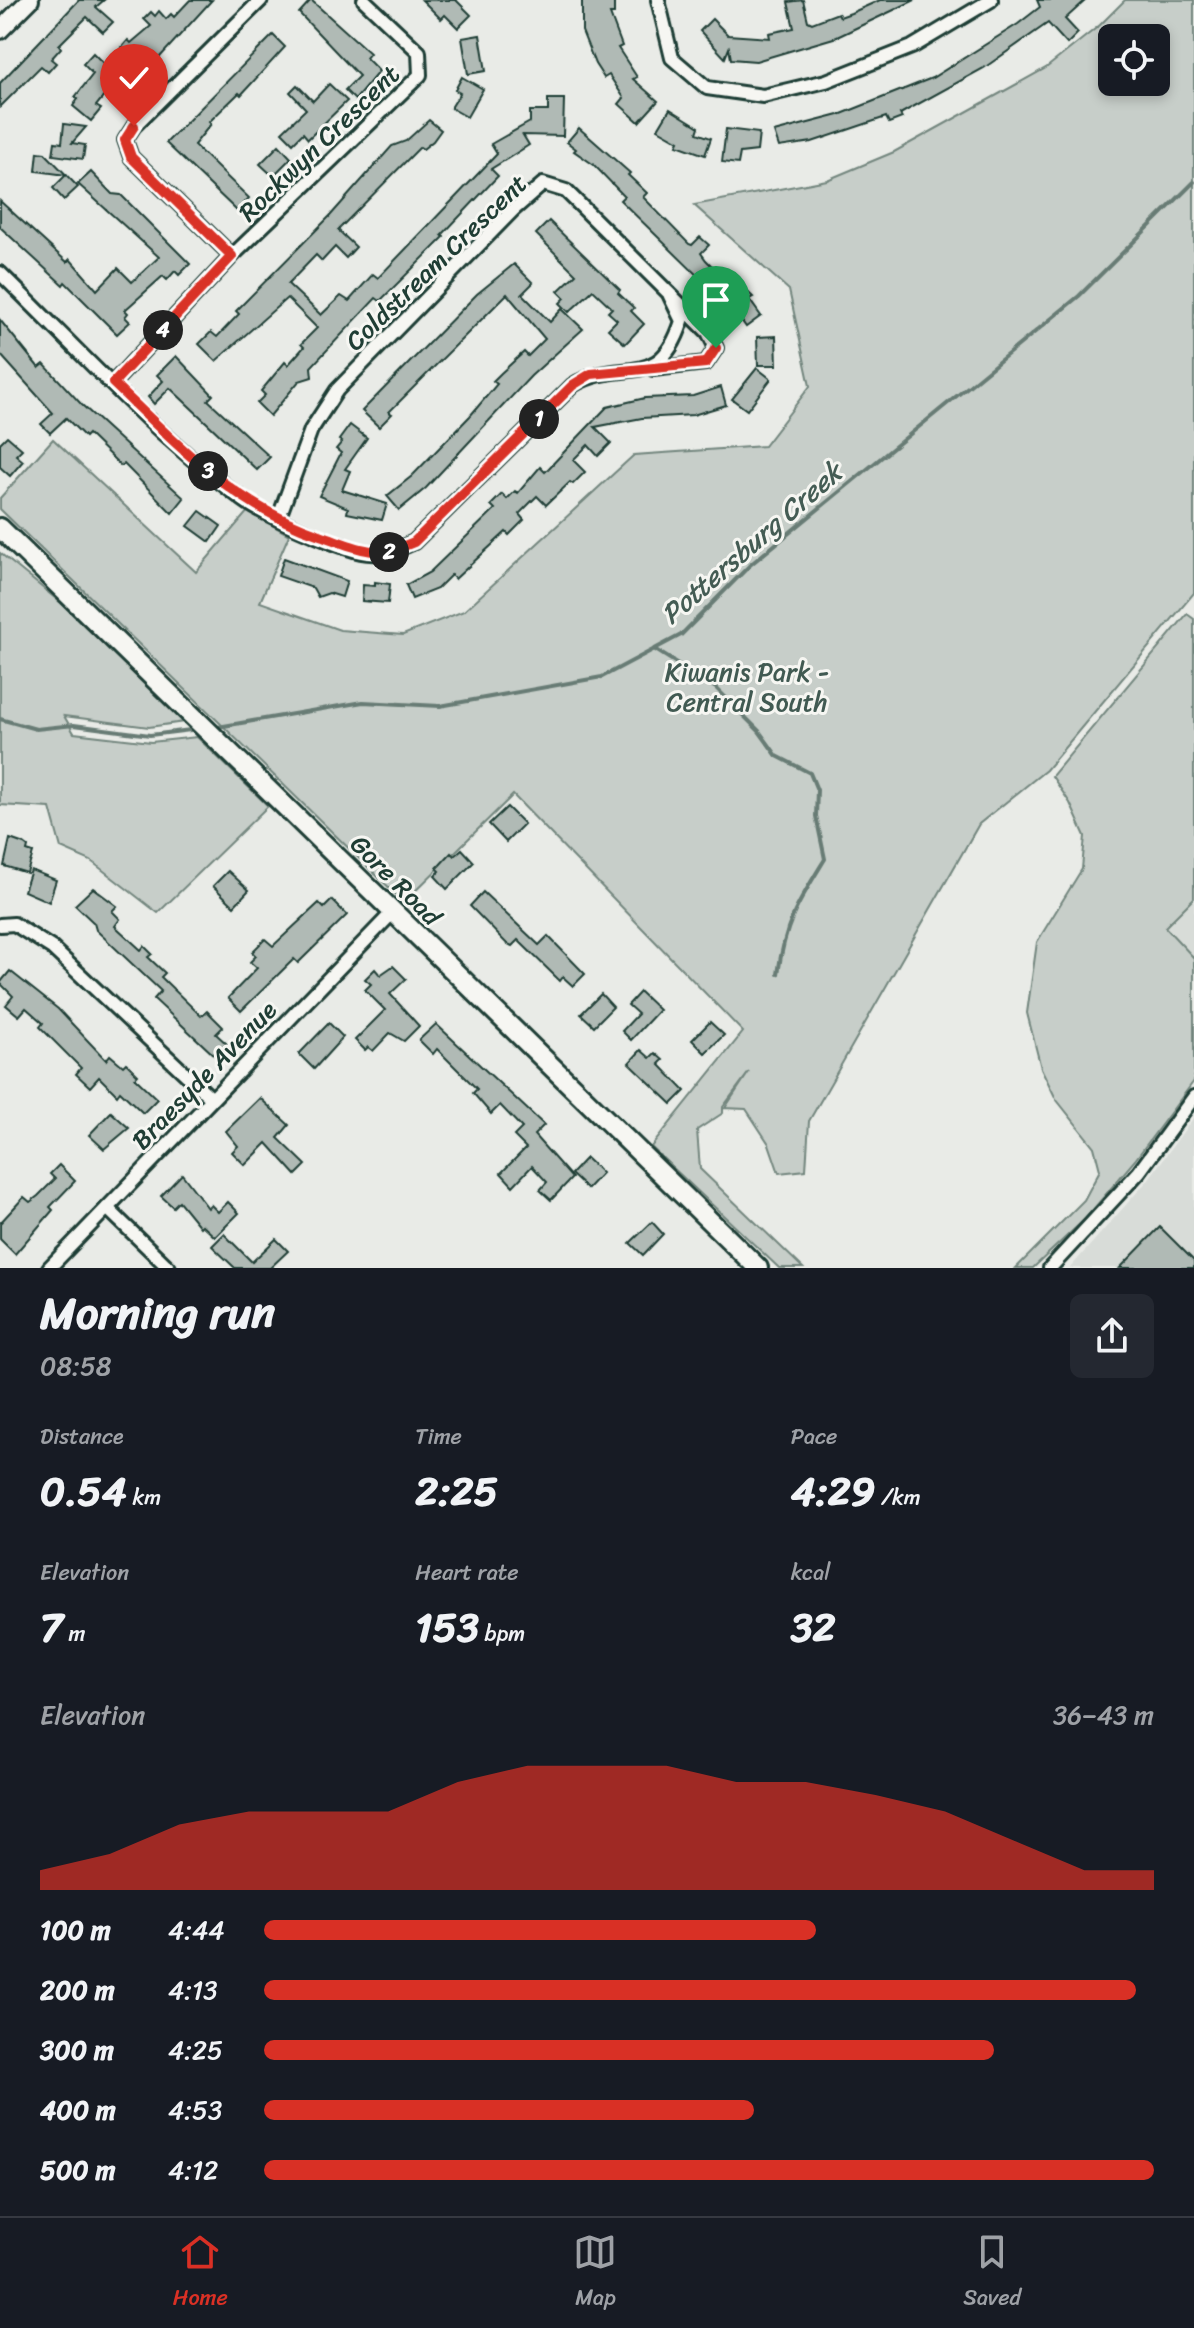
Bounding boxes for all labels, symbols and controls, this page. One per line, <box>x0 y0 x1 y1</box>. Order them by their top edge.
map controls <box>1098 24 1170 96</box>
button: locate <box>1098 24 1170 96</box>
pin <box>100 44 168 126</box>
street label: Rockwyn Crescent <box>227 53 411 233</box>
icon: check <box>112 56 156 100</box>
street label: Coldstream Crescent <box>334 162 538 362</box>
pin <box>682 266 750 348</box>
icon: arrive <box>694 278 738 322</box>
pin: 4 <box>143 310 183 350</box>
text: 4 <box>156 310 170 349</box>
pin: 1 <box>519 399 559 439</box>
text: 1 <box>534 399 544 438</box>
water label: Pottersburg Creek <box>649 448 856 637</box>
pin: 3 <box>188 451 228 491</box>
text: 3 <box>202 451 214 490</box>
pin: 2 <box>369 532 409 572</box>
text: 2 <box>383 532 395 571</box>
park label: Kiwanis Park - Central South <box>665 649 829 725</box>
street label: Gore Road <box>339 823 455 939</box>
street label: Braesyde Avenue <box>120 989 289 1161</box>
text: Morning run <box>40 1274 275 1352</box>
button: share <box>1070 1294 1154 1378</box>
text: 08:58 <box>40 1343 112 1389</box>
text: Distance <box>40 1417 124 1456</box>
text: Time <box>415 1417 462 1456</box>
text: Pace <box>791 1417 837 1456</box>
text: 0.54 <box>40 1456 127 1527</box>
text: 2:25 <box>415 1456 498 1527</box>
text: 4:29 <box>791 1456 875 1527</box>
text: km <box>127 1478 161 1517</box>
text: /km <box>875 1478 921 1517</box>
text: Elevation <box>40 1553 129 1592</box>
text: Heart rate <box>415 1553 519 1592</box>
text: kcal <box>791 1553 831 1592</box>
text: 7 <box>40 1592 63 1663</box>
text: 153 <box>415 1592 479 1663</box>
text: 32 <box>791 1592 836 1663</box>
text: m <box>63 1614 85 1653</box>
text: bpm <box>479 1614 525 1653</box>
text: Elevation <box>40 1692 145 1738</box>
text: 36–43 m <box>1053 1692 1154 1738</box>
text: 100 m <box>40 1907 111 1953</box>
text: 4:44 <box>168 1907 225 1953</box>
text: 200 m <box>40 1967 115 2013</box>
text: 4:13 <box>168 1967 218 2013</box>
text: 300 m <box>40 2027 114 2073</box>
text: 4:25 <box>168 2027 223 2073</box>
text: 400 m <box>40 2087 116 2133</box>
text: 4:53 <box>168 2087 222 2133</box>
text: 500 m <box>40 2147 115 2193</box>
text: 4:12 <box>168 2147 218 2193</box>
tab: Home <box>173 2230 228 2317</box>
tab: Map <box>573 2230 617 2317</box>
tab: Saved <box>963 2230 1021 2317</box>

